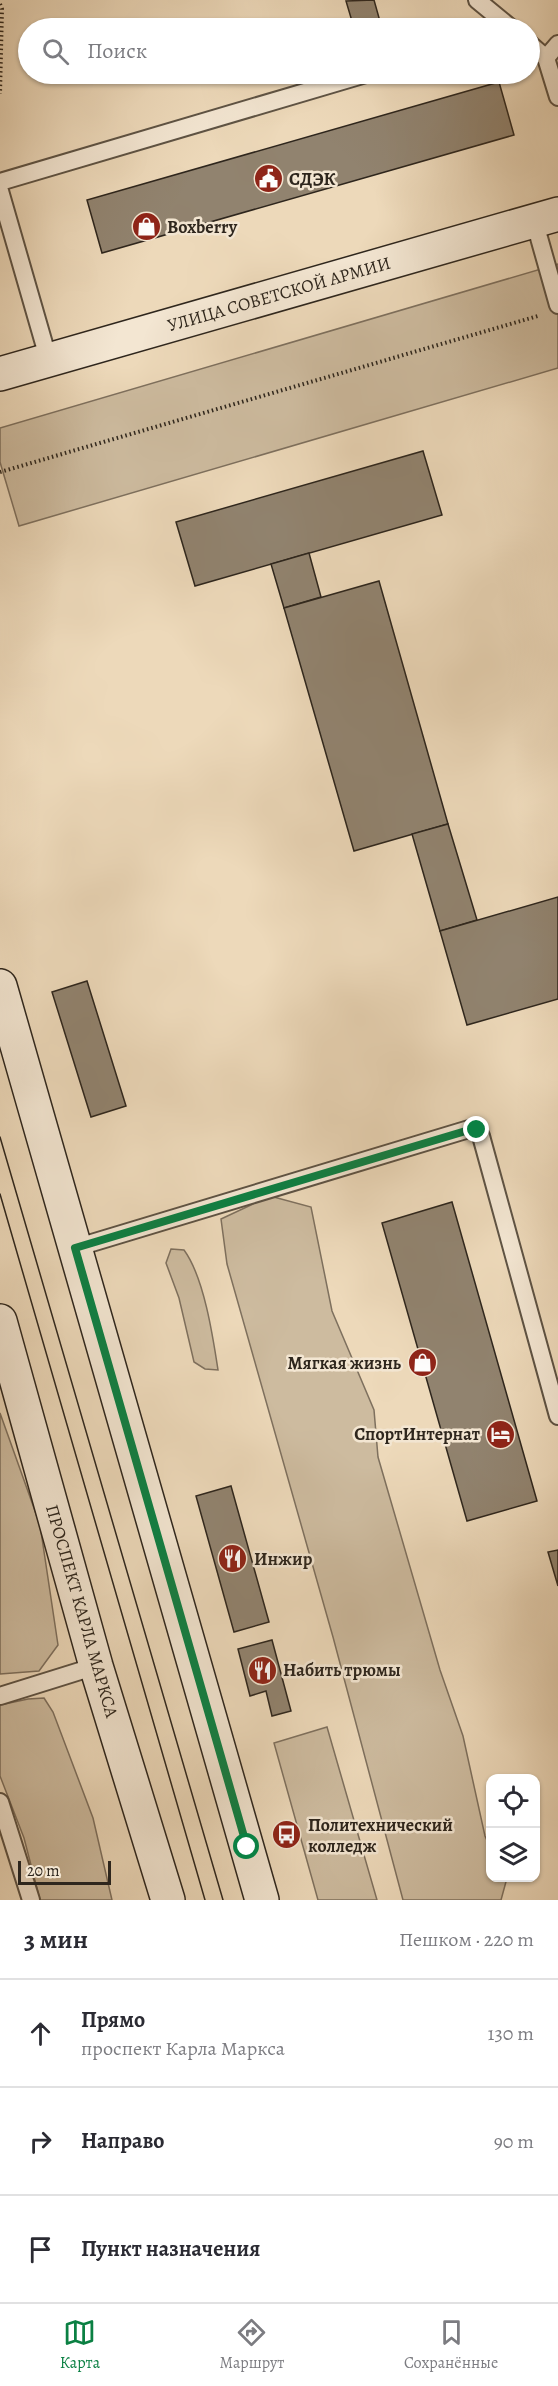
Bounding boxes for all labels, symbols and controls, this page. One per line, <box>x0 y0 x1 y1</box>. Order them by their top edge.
search box <box>18 18 540 84</box>
icon: search <box>39 35 72 68</box>
text: Поиск <box>87 36 147 66</box>
public building icon: СДЭК <box>252 163 284 195</box>
place label: СДЭК <box>289 167 336 191</box>
shop icon: Boxberry <box>130 211 162 243</box>
place label: Boxberry <box>167 215 238 239</box>
street label: УЛИЦА СОВЕТСКОЙ АРМИИ <box>165 251 393 337</box>
route end <box>463 1116 489 1142</box>
shop icon: Мягкая жизнь <box>406 1347 438 1379</box>
place label: Мягкая жизнь <box>287 1351 402 1375</box>
hotel icon: СпортИнтернат <box>485 1418 517 1450</box>
place label: СпортИнтернат <box>354 1422 480 1446</box>
street label: ПРОСПЕКТ КАРЛА МАРКСА <box>40 1502 124 1721</box>
restaurant icon: Инжир <box>217 1543 249 1575</box>
place label: Инжир <box>254 1547 313 1571</box>
restaurant icon: Набить трюмы <box>246 1654 278 1686</box>
place label: Набить трюмы <box>283 1658 401 1682</box>
map controls <box>486 1774 540 1882</box>
button: locate <box>486 1774 540 1828</box>
place label: Политехнический колледж <box>308 1813 453 1858</box>
bus stop icon: Политехнический колледж <box>271 1819 303 1851</box>
button: layers <box>486 1828 540 1882</box>
route start <box>233 1833 259 1859</box>
scale bar <box>18 1858 111 1886</box>
text: 20 m <box>27 1860 60 1882</box>
text: 3 мин <box>24 1922 88 1957</box>
text: Пешком · 220 m <box>399 1926 534 1953</box>
text: Прямо <box>81 2005 145 2035</box>
icon: ahead <box>24 2017 57 2050</box>
text: 130 m <box>488 2020 534 2047</box>
text: проспект Карла Маркса <box>81 2035 285 2062</box>
icon: right <box>24 2125 57 2158</box>
text: Направо <box>81 2126 164 2156</box>
text: 90 m <box>494 2128 534 2155</box>
icon: arrive <box>24 2233 57 2266</box>
text: Пункт назначения <box>81 2234 260 2264</box>
tab: Карта <box>60 2316 100 2374</box>
tab: Маршрут <box>220 2316 284 2374</box>
tab: Сохранённые <box>404 2316 498 2374</box>

